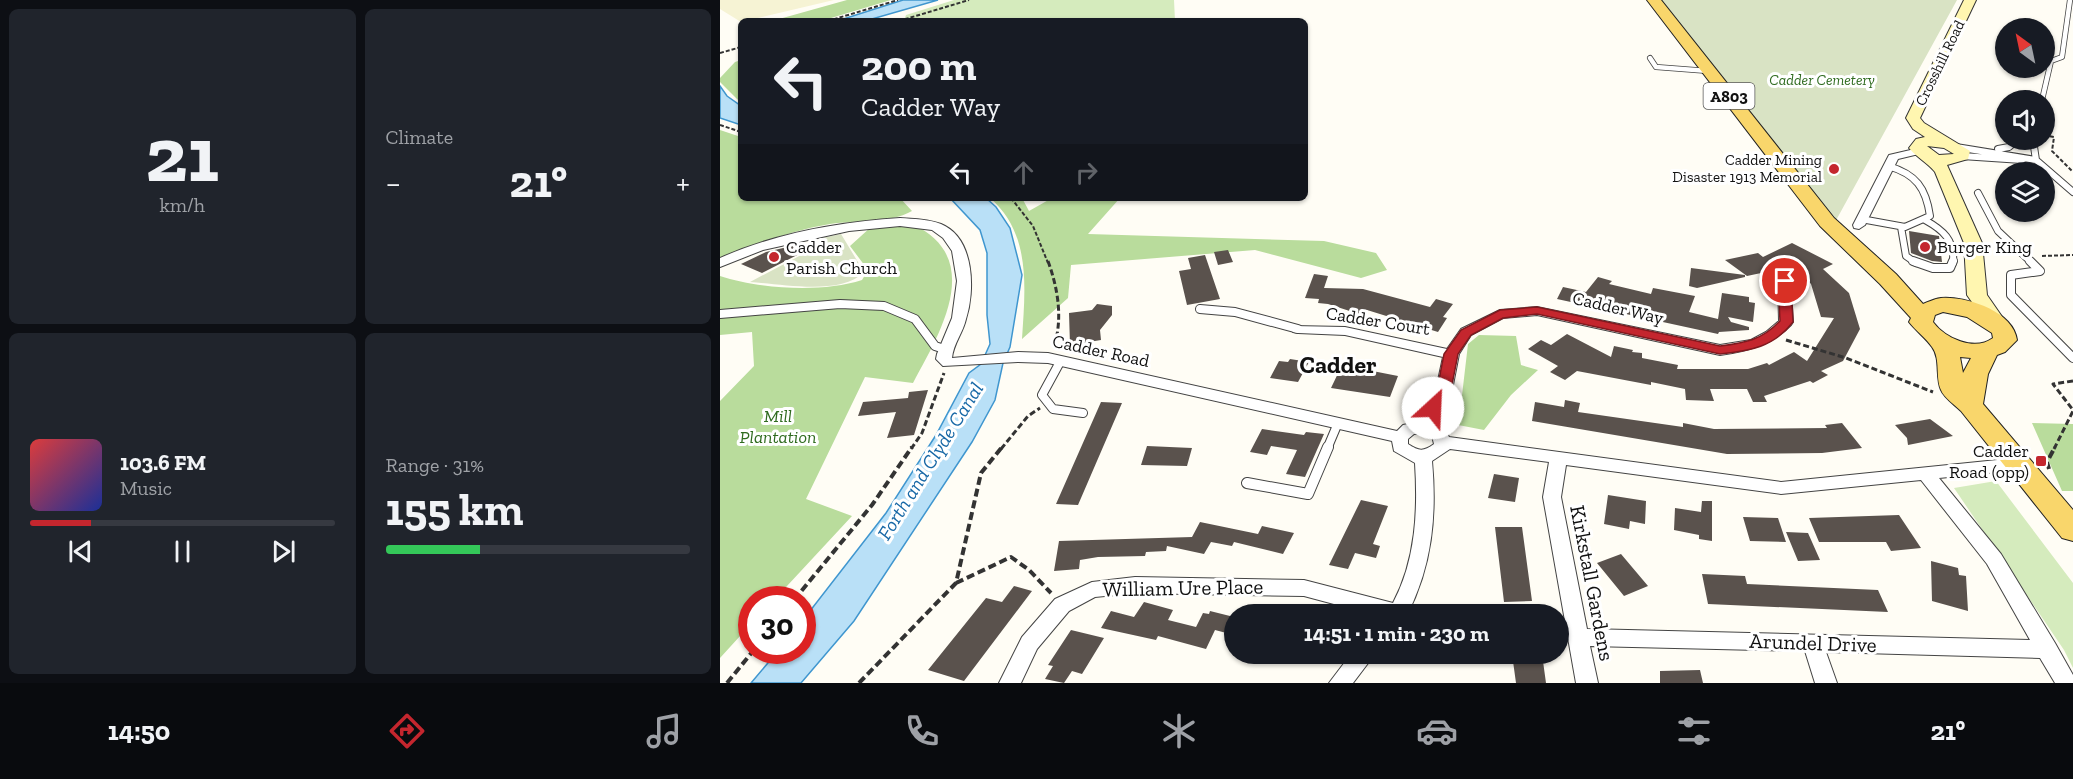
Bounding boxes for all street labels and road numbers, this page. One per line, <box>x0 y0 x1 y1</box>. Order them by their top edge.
street label: Crosshill Road <box>1912 17 1969 109</box>
road number: A803 <box>1704 83 1754 109</box>
street label: Cadder Way <box>1570 287 1666 329</box>
street label: Cadder Court <box>1324 302 1432 340</box>
street label: Cadder Road <box>1050 330 1152 372</box>
street label: Kirkstall Gardens <box>1565 503 1620 663</box>
street label: William Ure Place <box>1102 574 1264 601</box>
street label: Arundel Drive <box>1749 628 1877 657</box>

